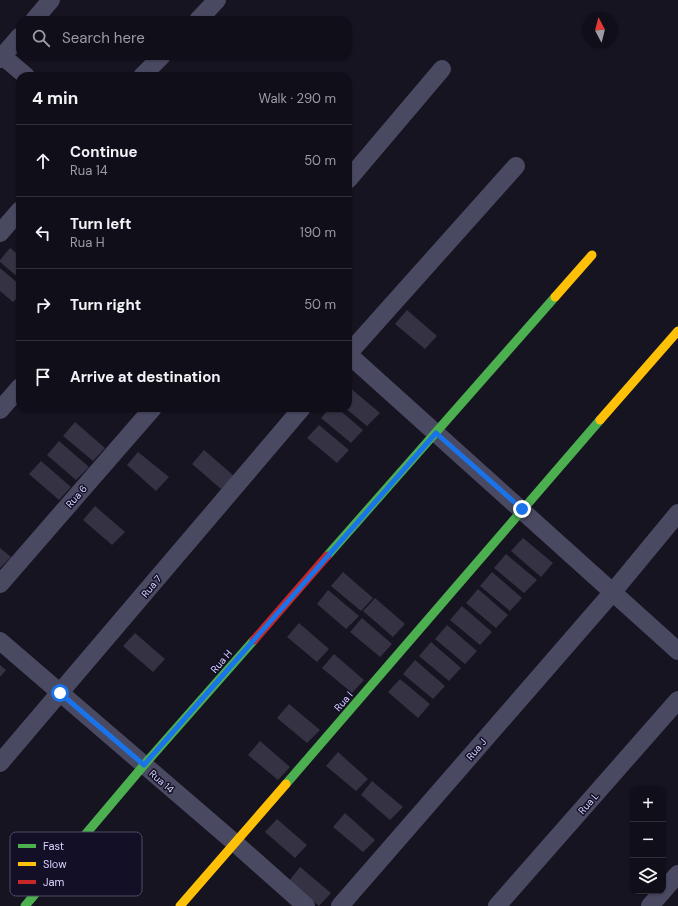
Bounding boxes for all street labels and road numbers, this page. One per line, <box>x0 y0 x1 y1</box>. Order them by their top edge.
street label: Rua 6 <box>63 482 90 510</box>
street label: Rua 7 <box>138 573 164 600</box>
street label: Rua H <box>208 647 235 676</box>
street label: Rua I <box>331 689 356 714</box>
street label: Rua J <box>463 736 489 763</box>
street label: Rua 14 <box>146 767 177 796</box>
street label: Rua L <box>575 790 601 817</box>

